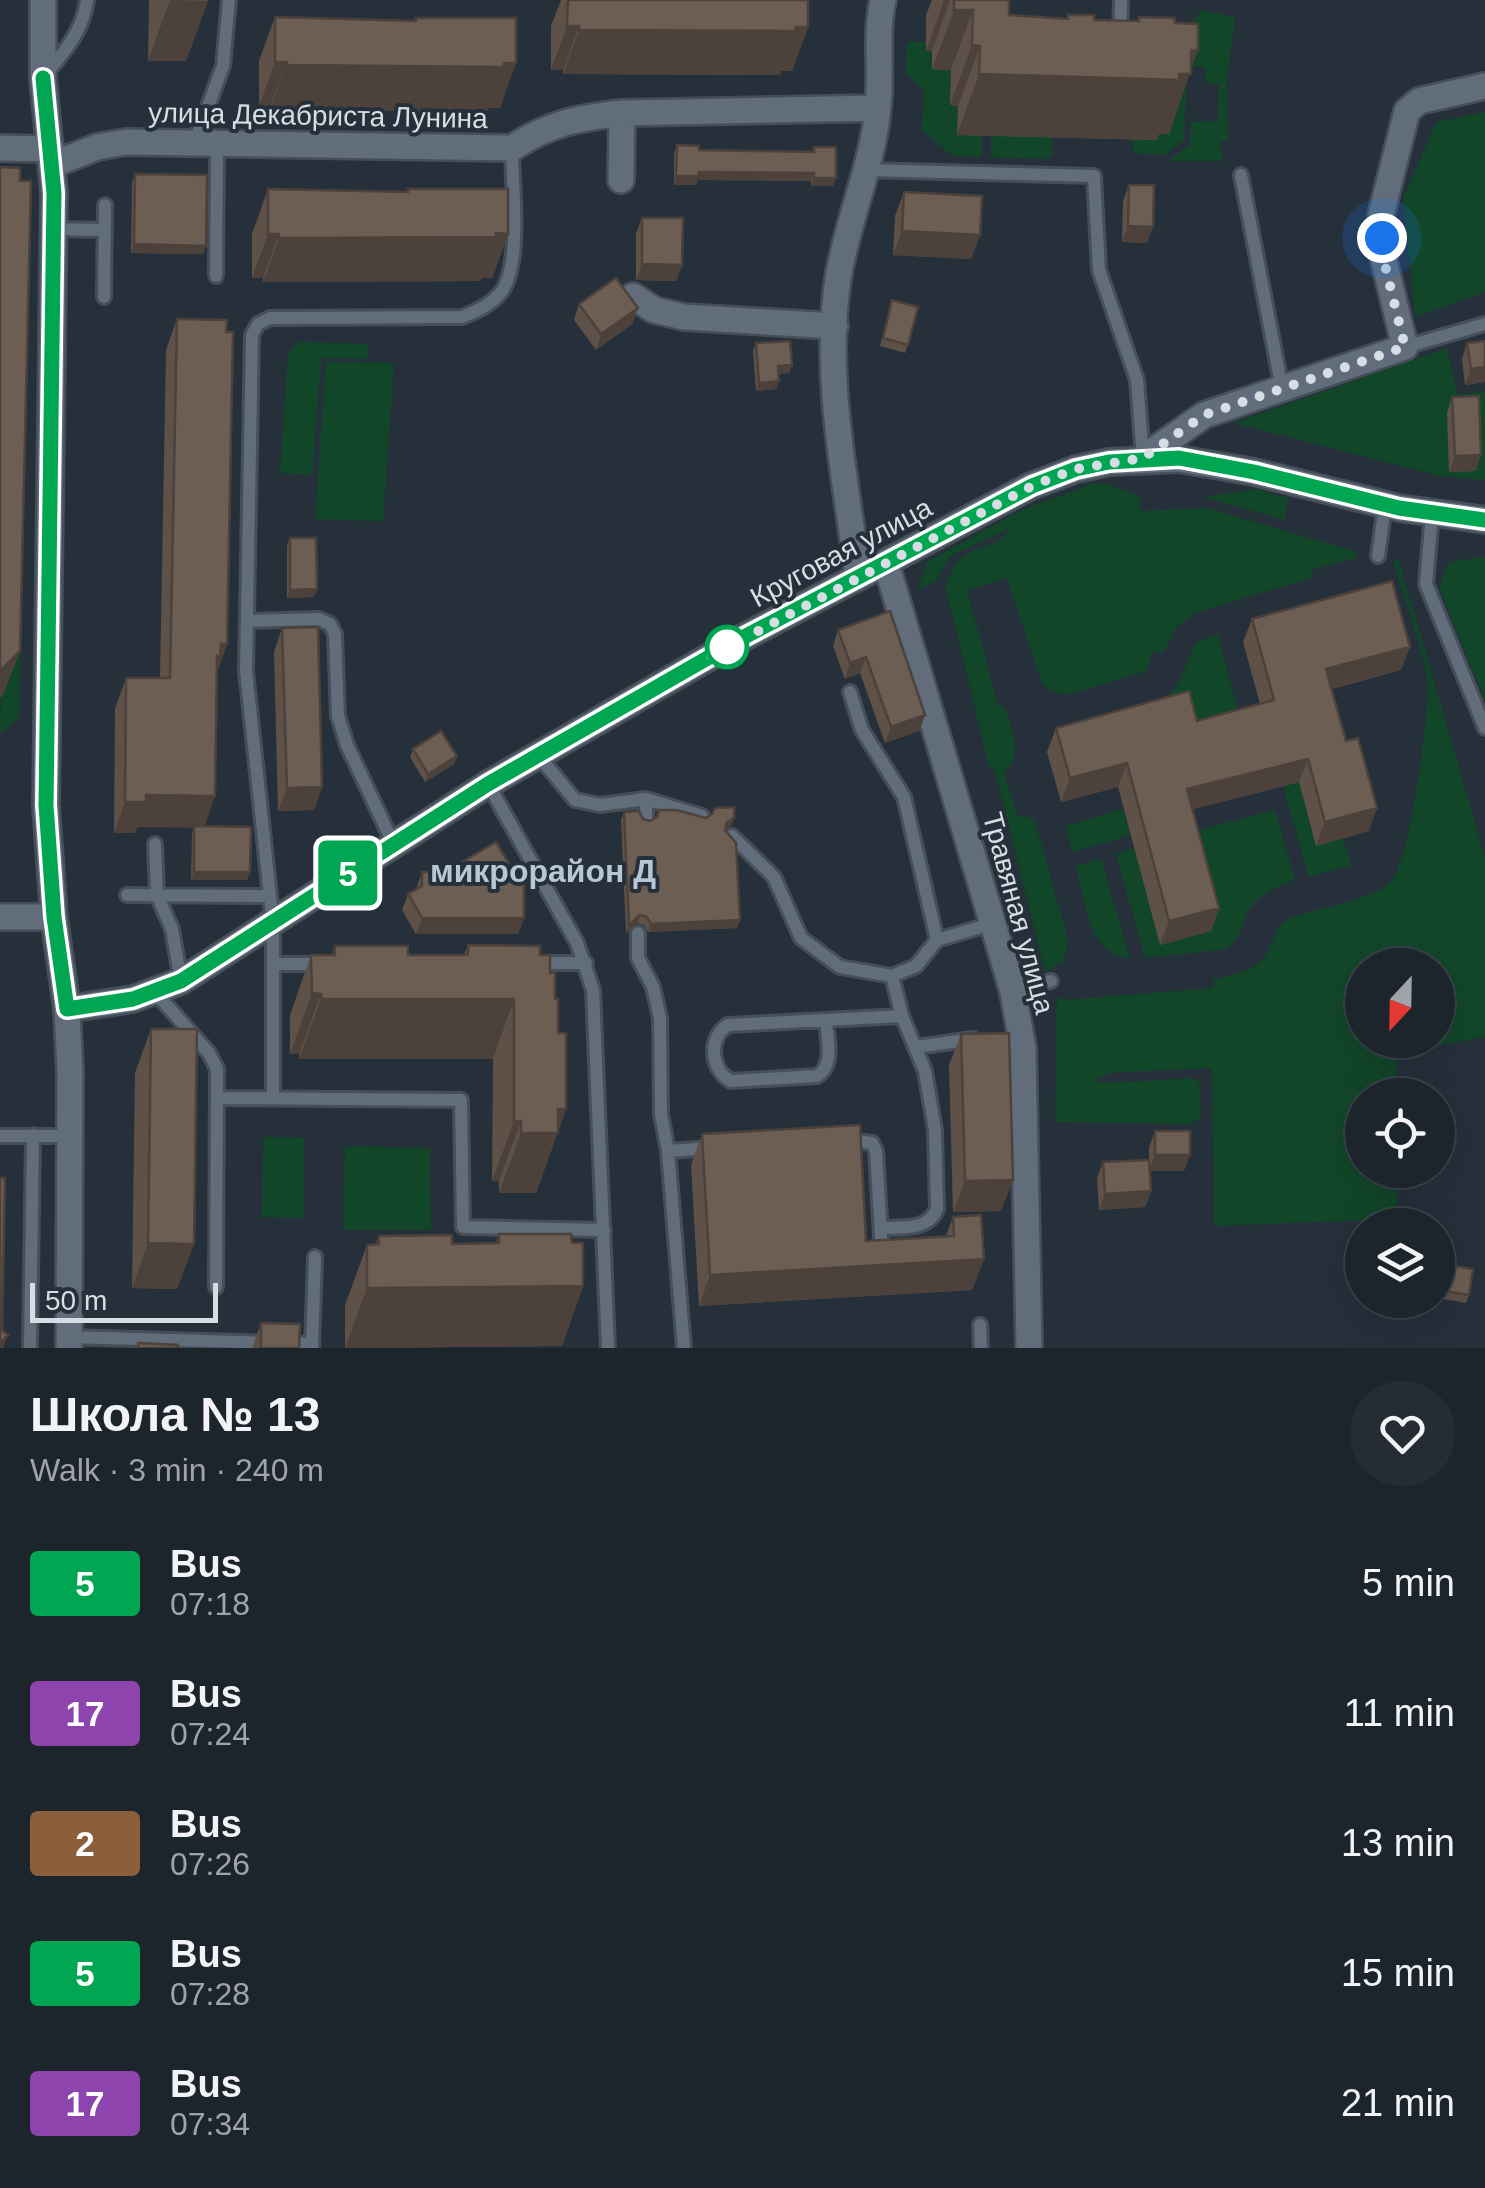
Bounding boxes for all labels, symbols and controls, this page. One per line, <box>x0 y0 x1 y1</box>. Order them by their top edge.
street label: улица Декабриста Лунина <box>148 97 488 134</box>
your location <box>1357 213 1407 263</box>
street label: Круговая улица <box>745 491 938 613</box>
unlabelled marker <box>706 626 748 668</box>
street label: Травяная улица <box>977 809 1060 1018</box>
line badge: 5 <box>316 840 380 906</box>
district label: микрорайон Д <box>430 853 656 889</box>
text: 5 <box>338 854 358 893</box>
north arrow <box>1345 948 1455 1058</box>
map controls <box>1345 948 1455 1318</box>
button: locate <box>1345 1078 1455 1188</box>
button: layers <box>1345 1208 1455 1318</box>
scale bar <box>30 1278 218 1322</box>
text: 50 m <box>45 1285 107 1316</box>
button: heart <box>1350 1381 1455 1486</box>
text: Школа № 13 <box>30 1388 321 1441</box>
text: Walk · 3 min · 240 m <box>30 1452 324 1488</box>
text: Bus <box>170 1543 242 1585</box>
text: 5 min <box>1362 1562 1455 1604</box>
text: 5 <box>75 1564 95 1603</box>
text: 07:18 <box>170 1586 250 1622</box>
text: Bus <box>170 1673 242 1715</box>
text: 11 min <box>1344 1692 1455 1734</box>
text: 17 <box>66 1694 104 1733</box>
text: 07:24 <box>170 1716 250 1752</box>
text: Bus <box>170 1803 242 1845</box>
text: 13 min <box>1341 1822 1455 1864</box>
text: 2 <box>75 1824 95 1863</box>
text: 07:26 <box>170 1846 250 1882</box>
text: Bus <box>170 1933 242 1975</box>
text: 15 min <box>1341 1952 1455 1994</box>
text: 5 <box>75 1954 95 1993</box>
text: 07:28 <box>170 1976 250 2012</box>
text: Bus <box>170 2063 242 2105</box>
text: 21 min <box>1341 2082 1455 2124</box>
text: 17 <box>66 2084 104 2123</box>
text: 07:34 <box>170 2106 250 2142</box>

